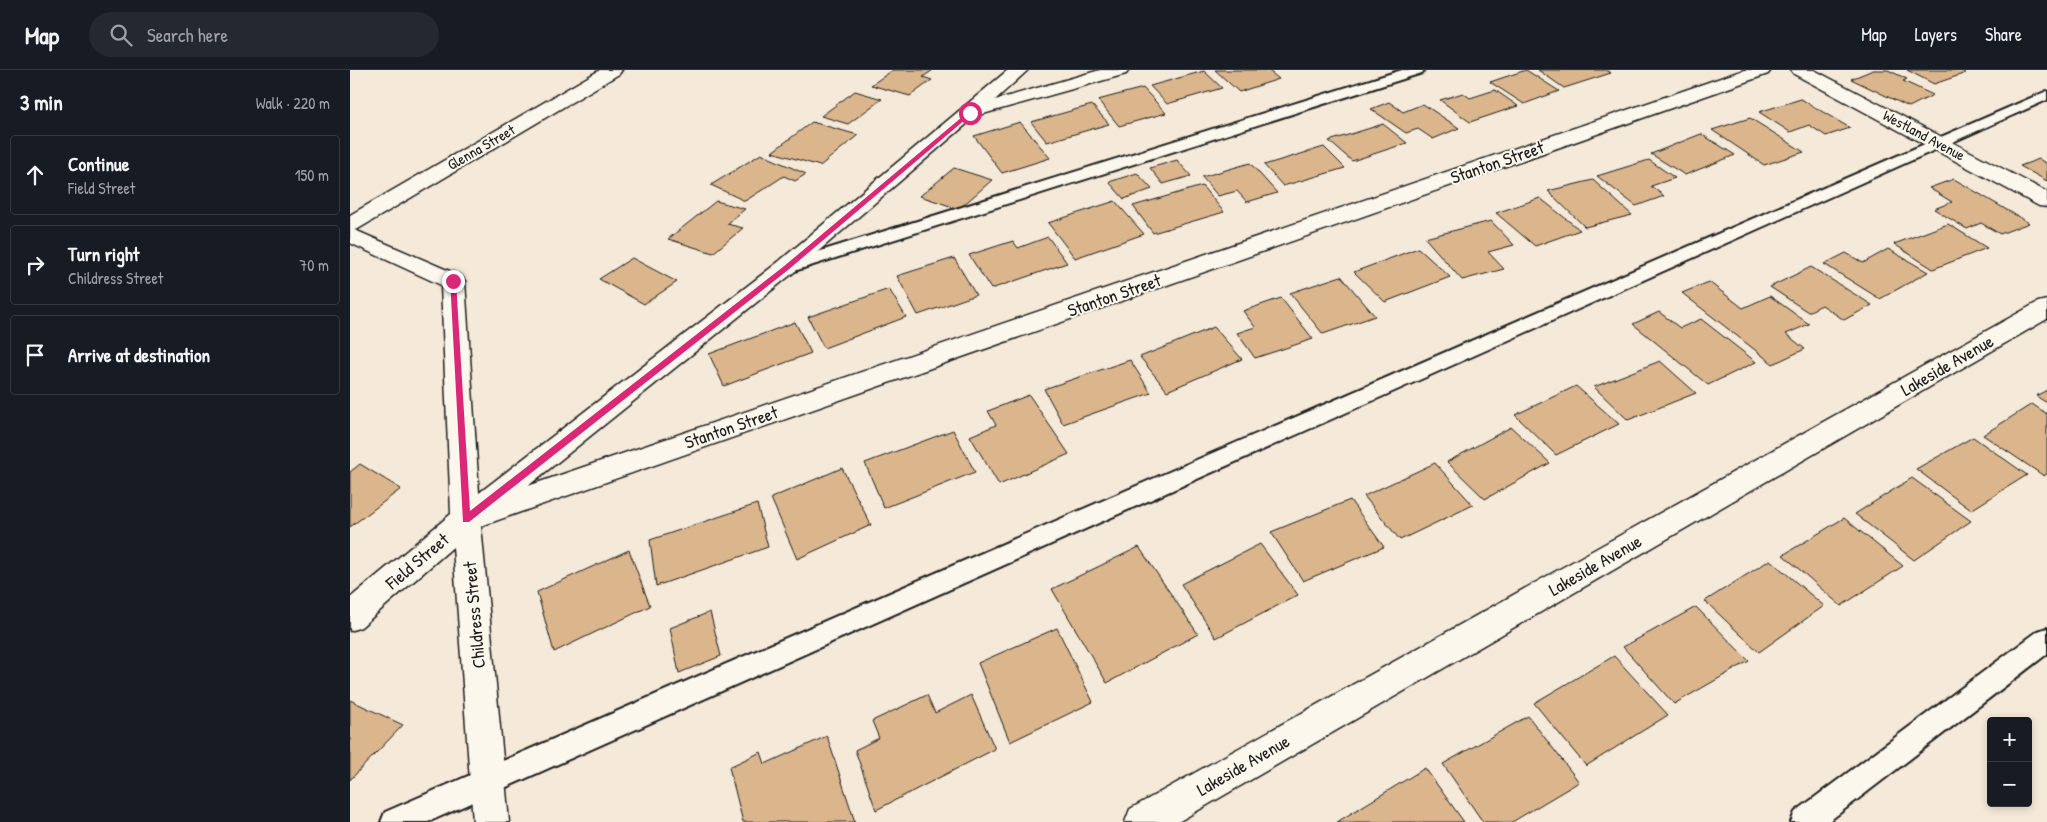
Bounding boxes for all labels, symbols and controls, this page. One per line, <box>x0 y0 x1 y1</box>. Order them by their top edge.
search box <box>89 12 439 57</box>
text: Map <box>25 19 59 51</box>
icon: search <box>107 21 135 49</box>
text: Search here <box>147 22 228 48</box>
text: Map <box>1861 22 1887 47</box>
text: Layers <box>1915 22 1957 47</box>
text: Share <box>1985 22 2022 47</box>
text: 3 min <box>20 88 63 117</box>
text: Walk · 220 m <box>256 92 330 114</box>
route start <box>959 102 982 125</box>
street label: Westland Avenue <box>1879 105 1969 165</box>
street label: Glenna Street <box>443 119 519 175</box>
street label: Stanton Street <box>1447 134 1548 190</box>
text: Continue <box>68 151 129 177</box>
icon: ahead <box>21 161 49 189</box>
text: 150 m <box>295 164 329 186</box>
text: Field Street <box>68 177 135 199</box>
text: Turn right <box>68 241 139 267</box>
icon: right <box>21 251 49 279</box>
text: 70 m <box>299 254 329 276</box>
text: Childress Street <box>68 267 163 289</box>
street label: Stanton Street <box>1064 267 1165 323</box>
route end <box>442 270 465 293</box>
street label: Lakeside Avenue <box>1896 328 1998 402</box>
icon: arrive <box>21 341 49 369</box>
text: Arrive at destination <box>68 342 210 368</box>
street label: Stanton Street <box>681 399 782 455</box>
street label: Field Street <box>379 527 455 596</box>
street label: Lakeside Avenue <box>1544 528 1646 602</box>
street label: Childress Street <box>457 560 491 670</box>
map controls <box>1987 717 2032 807</box>
button: + <box>1987 717 2032 762</box>
street label: Lakeside Avenue <box>1192 728 1294 802</box>
button: − <box>1987 762 2032 807</box>

